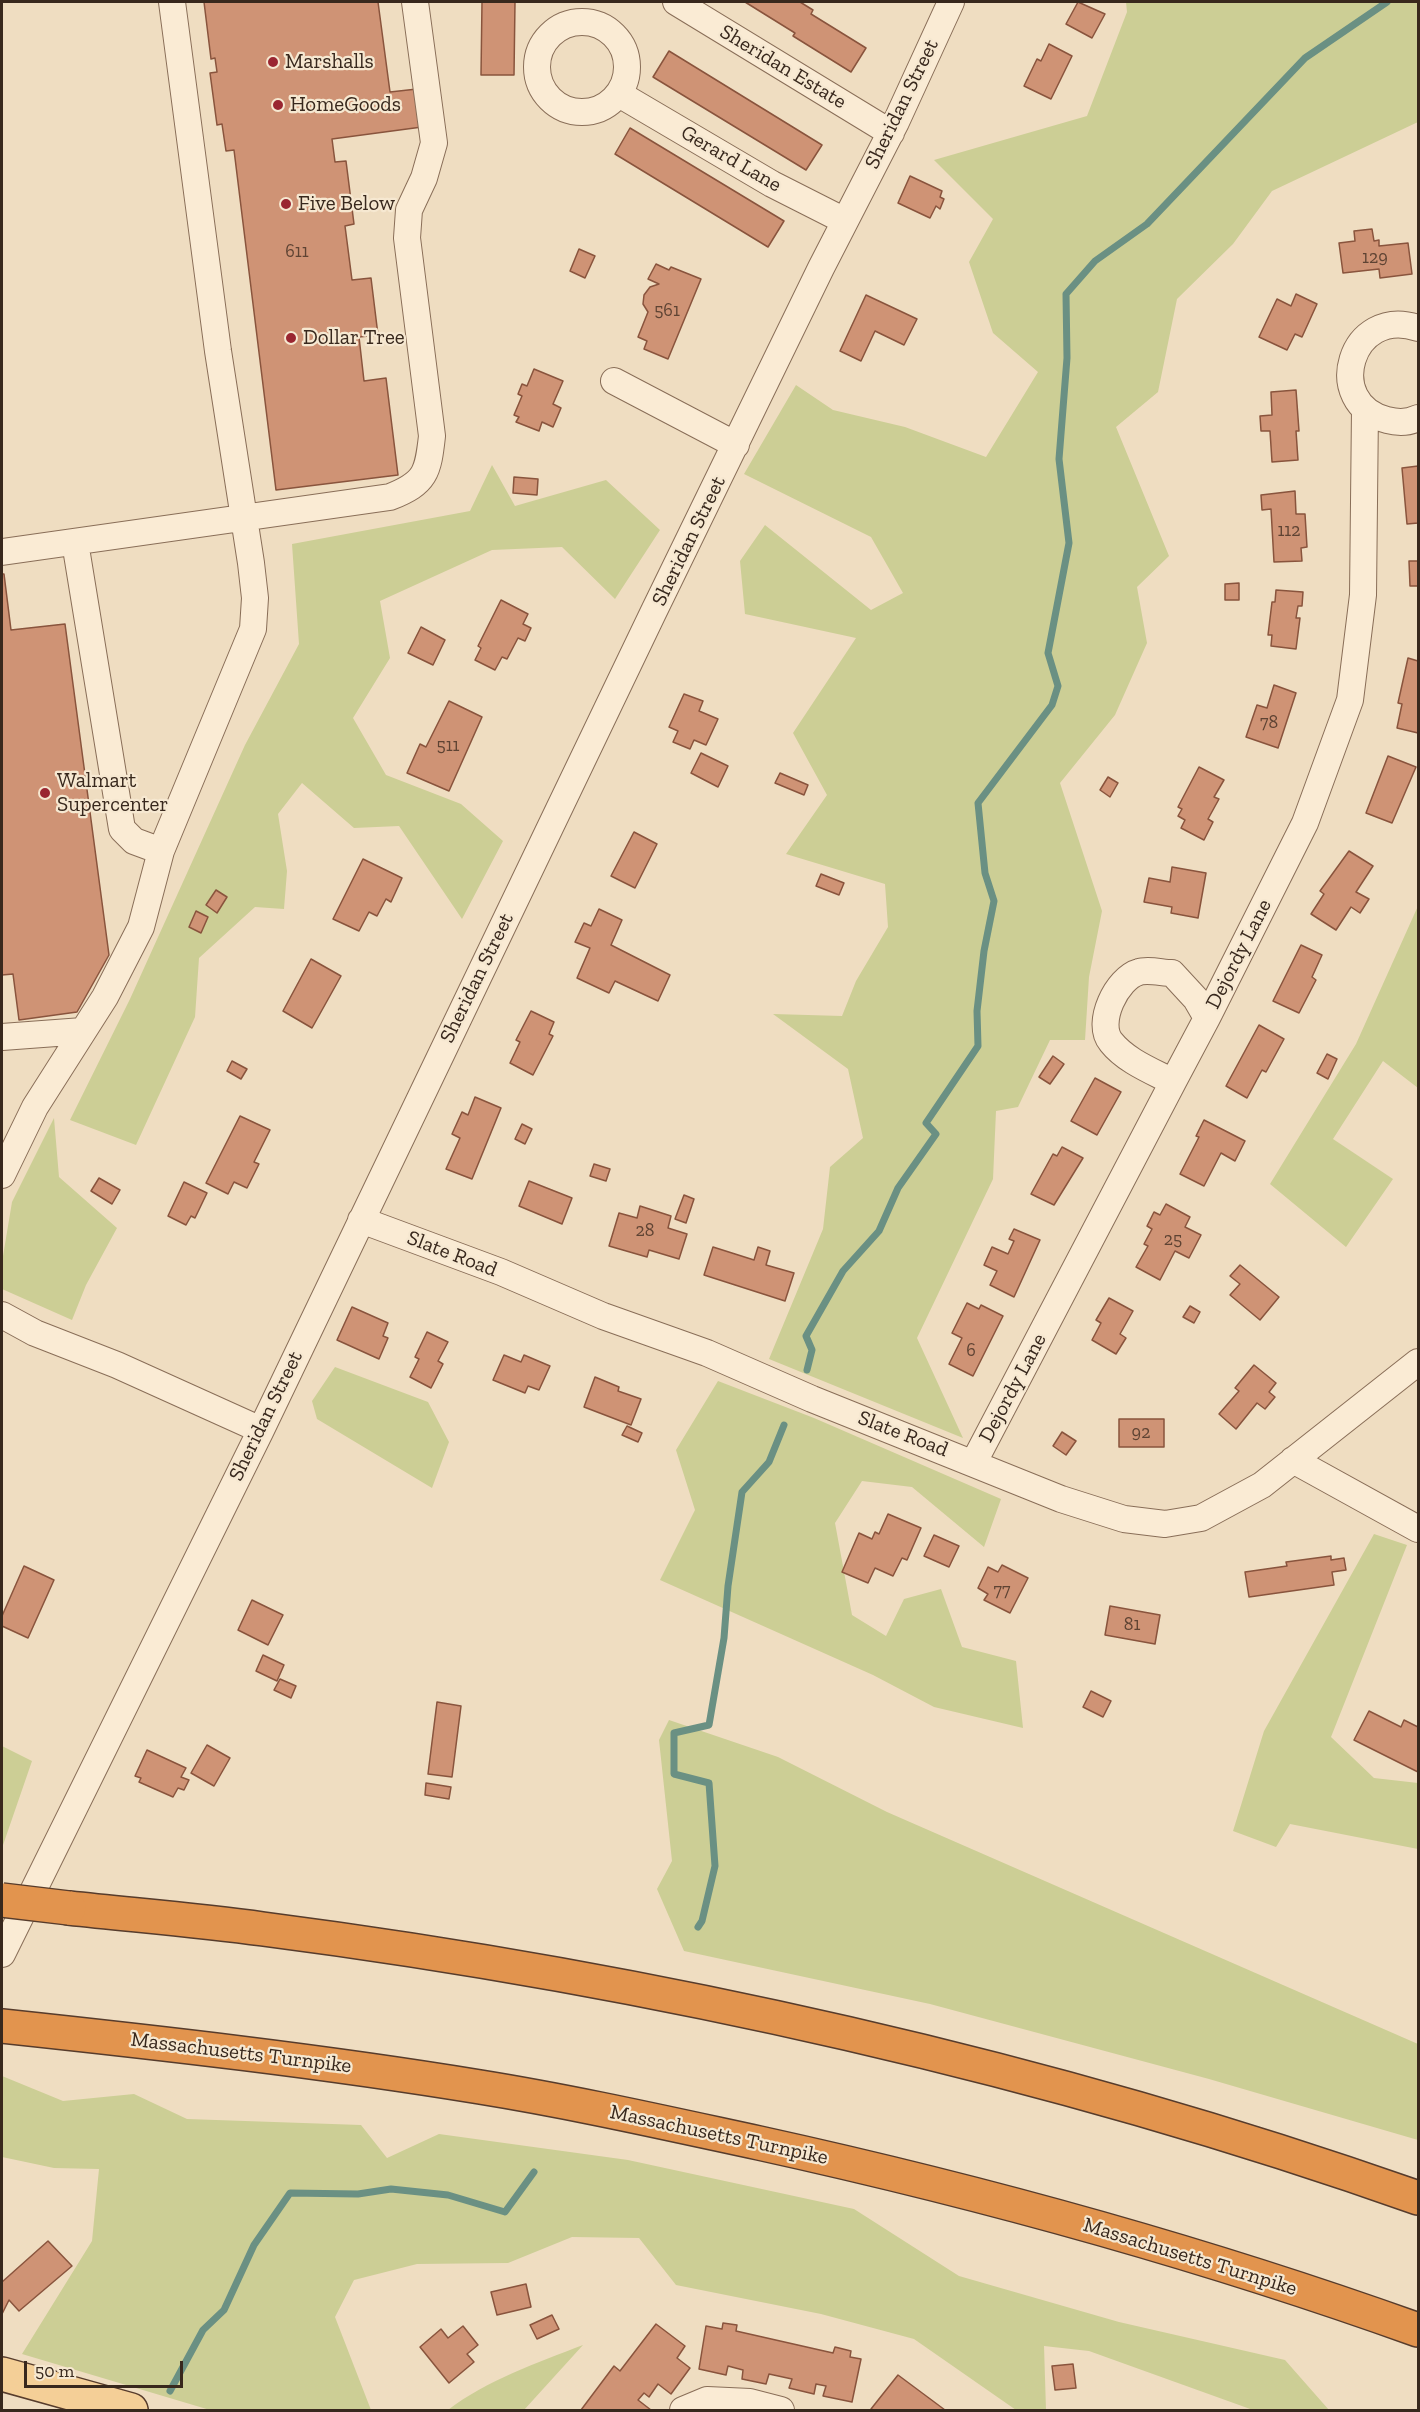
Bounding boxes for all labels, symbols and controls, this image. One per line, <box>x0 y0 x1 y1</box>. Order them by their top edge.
street label: Sheridan Estate <box>715 19 851 115</box>
street label: Sheridan Street <box>860 35 944 173</box>
place label: Marshalls <box>285 49 374 75</box>
marker: Marshalls <box>266 55 280 69</box>
place label: HomeGoods <box>290 92 401 118</box>
marker: HomeGoods <box>271 98 285 112</box>
street label: Gerard Lane <box>676 120 786 198</box>
place label: Five Below <box>298 191 395 217</box>
marker: Five Below <box>279 197 293 211</box>
house number: 611 <box>285 241 309 263</box>
house number: 129 <box>1362 247 1388 269</box>
house number: 561 <box>654 300 680 322</box>
place label: Dollar Tree <box>303 325 405 351</box>
marker: Dollar Tree <box>284 331 298 345</box>
street label: Sheridan Street <box>647 472 731 610</box>
house number: 112 <box>1277 520 1301 542</box>
house number: 78 <box>1260 712 1278 734</box>
house number: 511 <box>436 735 460 757</box>
place label: Walmart Supercenter <box>57 768 168 818</box>
marker: Walmart Supercenter <box>38 786 52 800</box>
street label: Dejordy Lane <box>1201 895 1277 1013</box>
street label: Sheridan Street <box>435 909 519 1047</box>
house number: 28 <box>636 1220 654 1242</box>
street label: Slate Road <box>403 1225 501 1283</box>
house number: 25 <box>1164 1229 1182 1251</box>
street label: Dejordy Lane <box>974 1329 1052 1447</box>
house number: 6 <box>966 1340 976 1362</box>
street label: Sheridan Street <box>224 1347 308 1485</box>
street label: Slate Road <box>854 1405 952 1463</box>
house number: 92 <box>1132 1422 1150 1444</box>
house number: 77 <box>994 1580 1010 1602</box>
house number: 81 <box>1124 1614 1140 1636</box>
street label: Massachusetts Turnpike <box>129 2027 353 2079</box>
street label: Massachusetts Turnpike <box>608 2100 830 2170</box>
street label: Massachusetts Turnpike <box>1080 2212 1300 2302</box>
scale bar <box>27 2349 186 2387</box>
text: 50 m <box>35 2360 74 2382</box>

